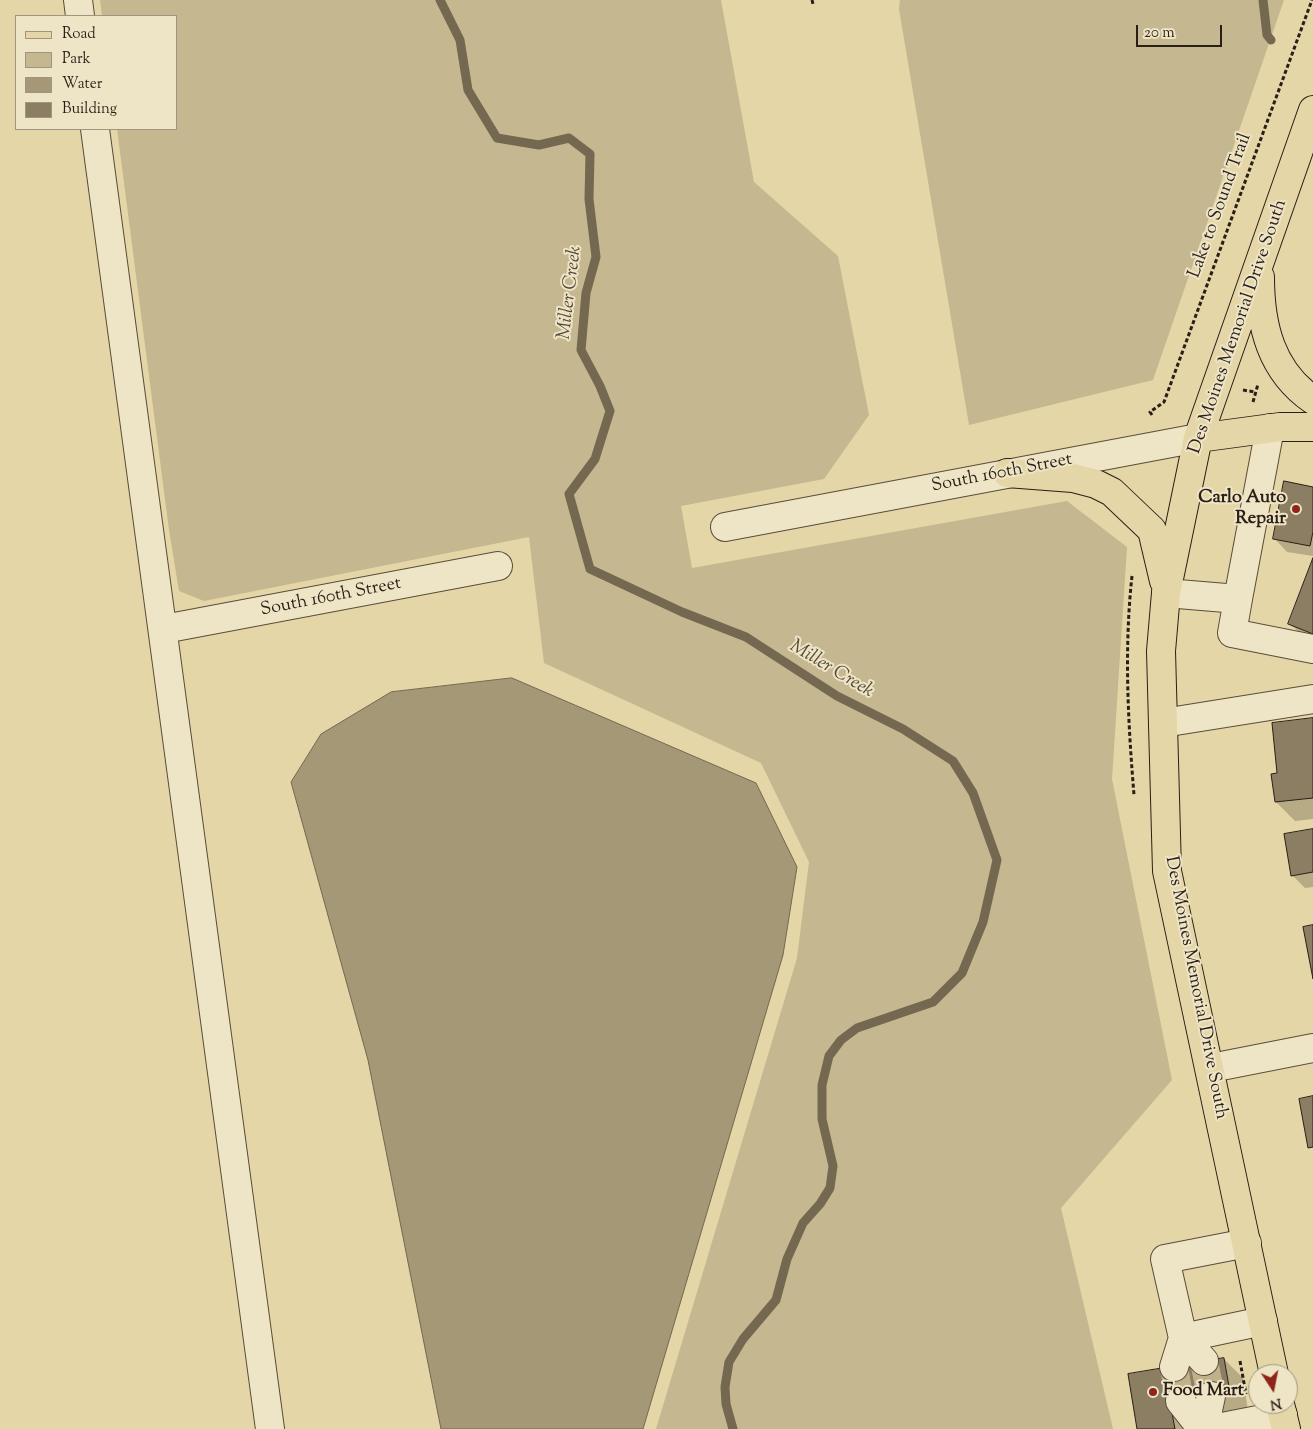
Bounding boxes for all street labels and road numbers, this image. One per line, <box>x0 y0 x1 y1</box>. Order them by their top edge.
street label: Lake to Sound Trail <box>1185 131 1257 281</box>
street label: Des Moines Memorial Drive South <box>1185 197 1293 457</box>
street label: South 160th Street <box>930 450 1074 498</box>
street label: South 160th Street <box>259 574 403 622</box>
street label: Des Moines Memorial Drive South <box>1159 855 1231 1121</box>

